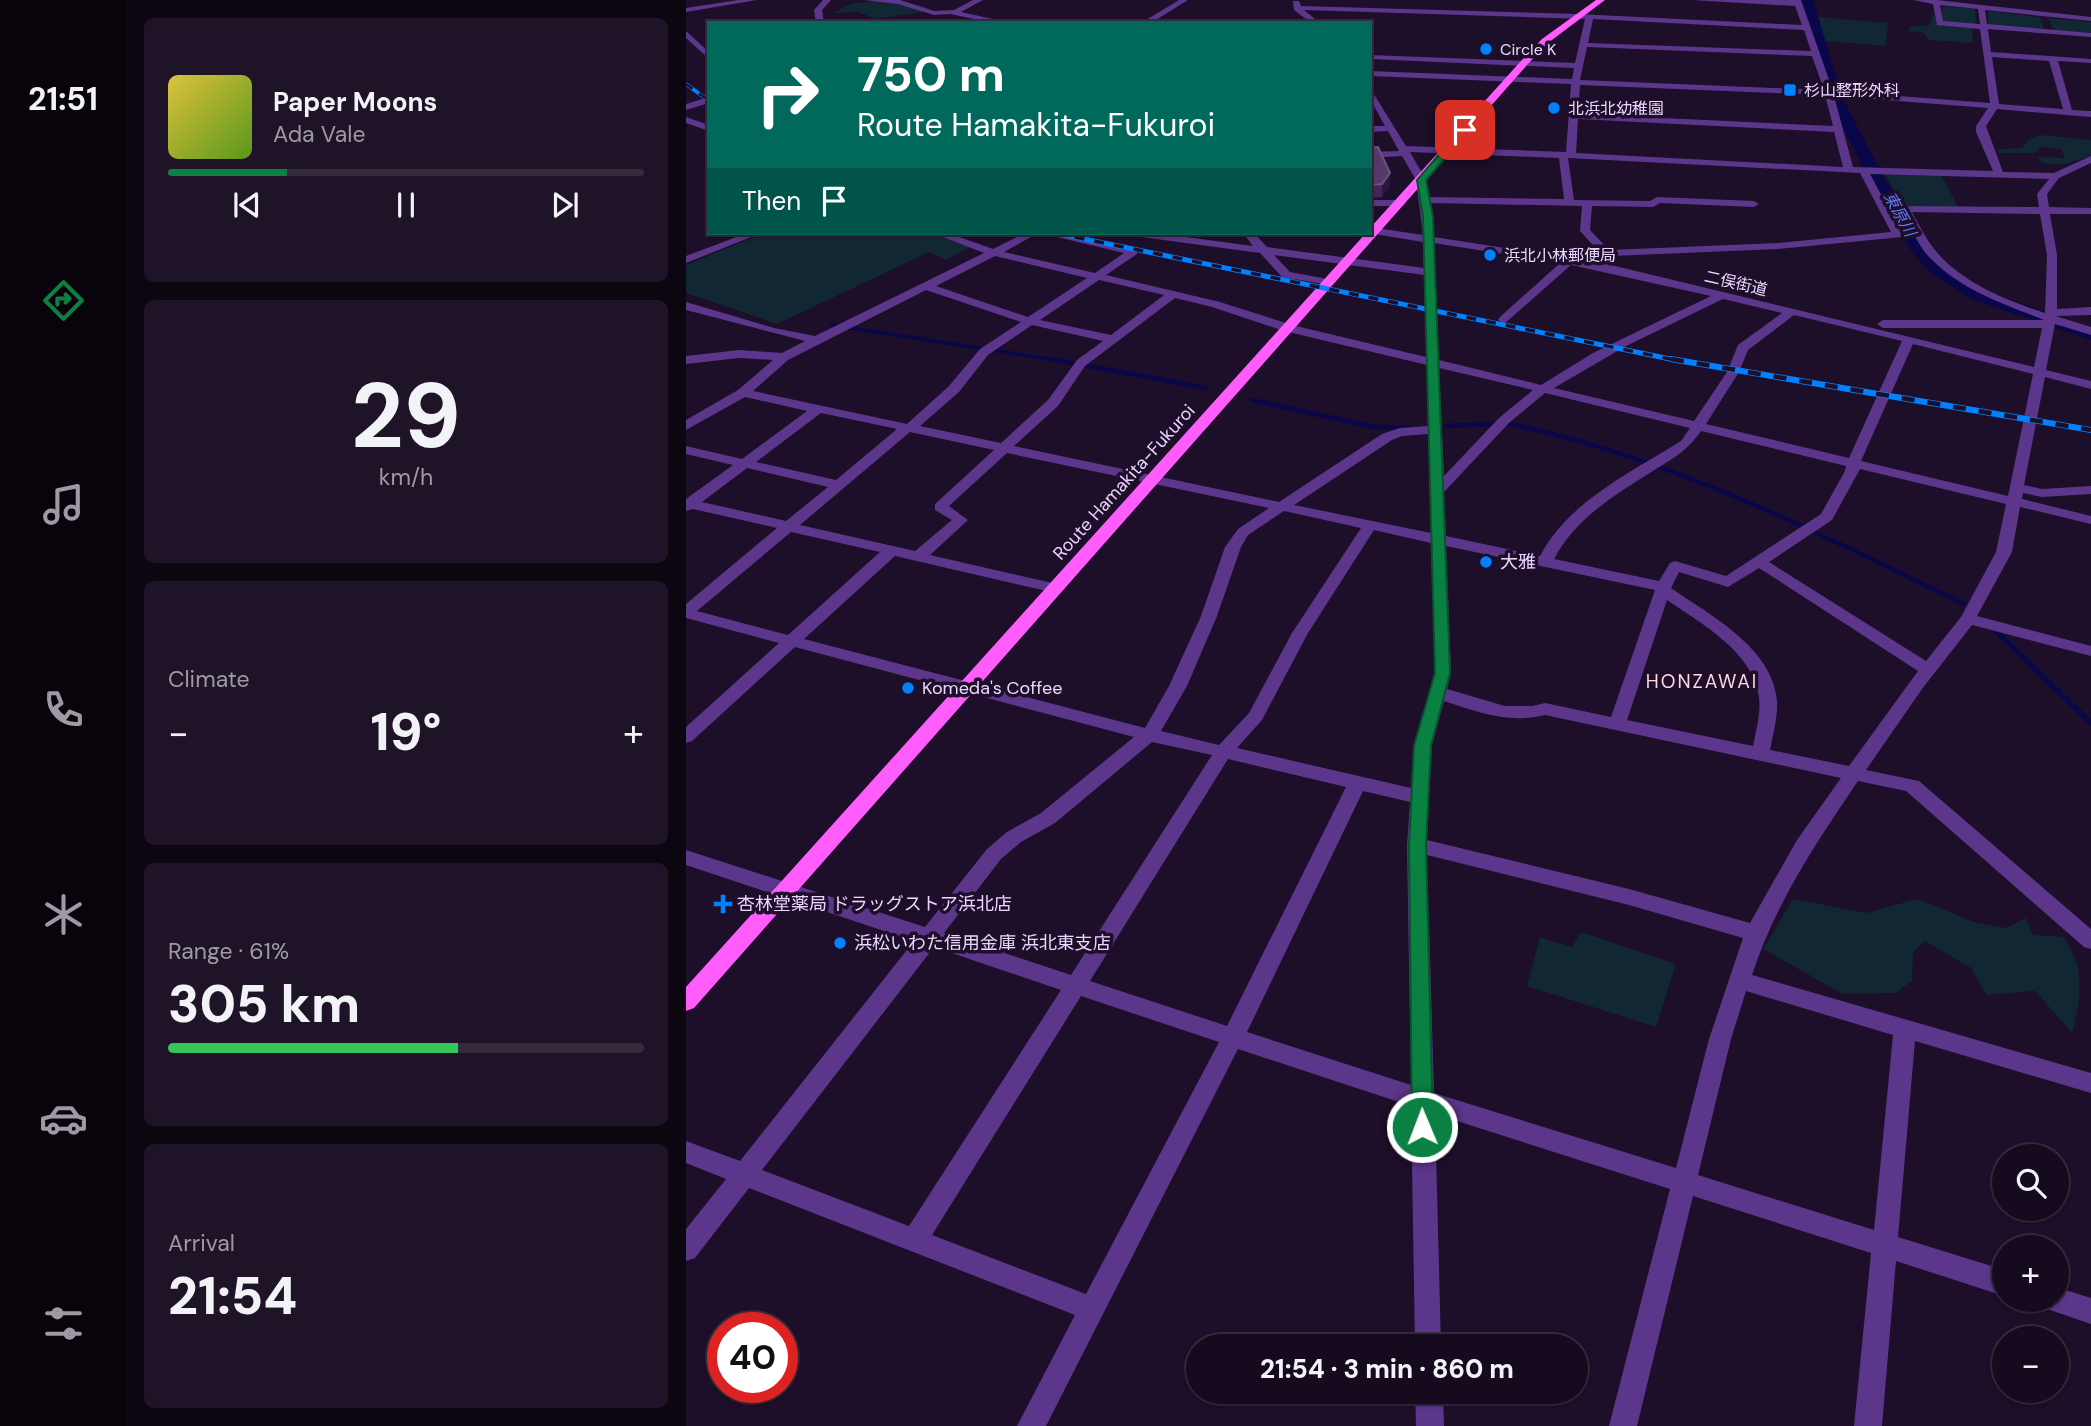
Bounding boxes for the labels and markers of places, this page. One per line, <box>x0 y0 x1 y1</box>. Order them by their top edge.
place label: Circle K <box>1500 39 1556 60</box>
marker: Circle K <box>1478 41 1494 57</box>
place label: 杉山整形外科 <box>1804 80 1900 101</box>
marker: 杉山整形外科 <box>1782 82 1798 98</box>
place label: 北浜北幼稚園 <box>1568 98 1664 119</box>
pin <box>1435 100 1495 160</box>
marker: 北浜北幼稚園 <box>1546 100 1562 116</box>
place label: 浜北小林郵便局 <box>1504 245 1616 266</box>
marker: 浜北小林郵便局 <box>1482 247 1498 263</box>
place label: 大雅 <box>1500 550 1536 574</box>
marker: 大雅 <box>1478 554 1494 570</box>
place label: Komeda's Coffee <box>922 676 1063 700</box>
marker: Komeda's Coffee <box>900 680 916 696</box>
place label: 杏林堂薬局 ドラッグストア浜北店 <box>737 892 1012 916</box>
marker: 杏林堂薬局 ドラッグストア浜北店 <box>715 896 731 912</box>
place label: 浜松いわた信用金庫 浜北東支店 <box>854 931 1111 955</box>
marker: 浜松いわた信用金庫 浜北東支店 <box>832 935 848 951</box>

